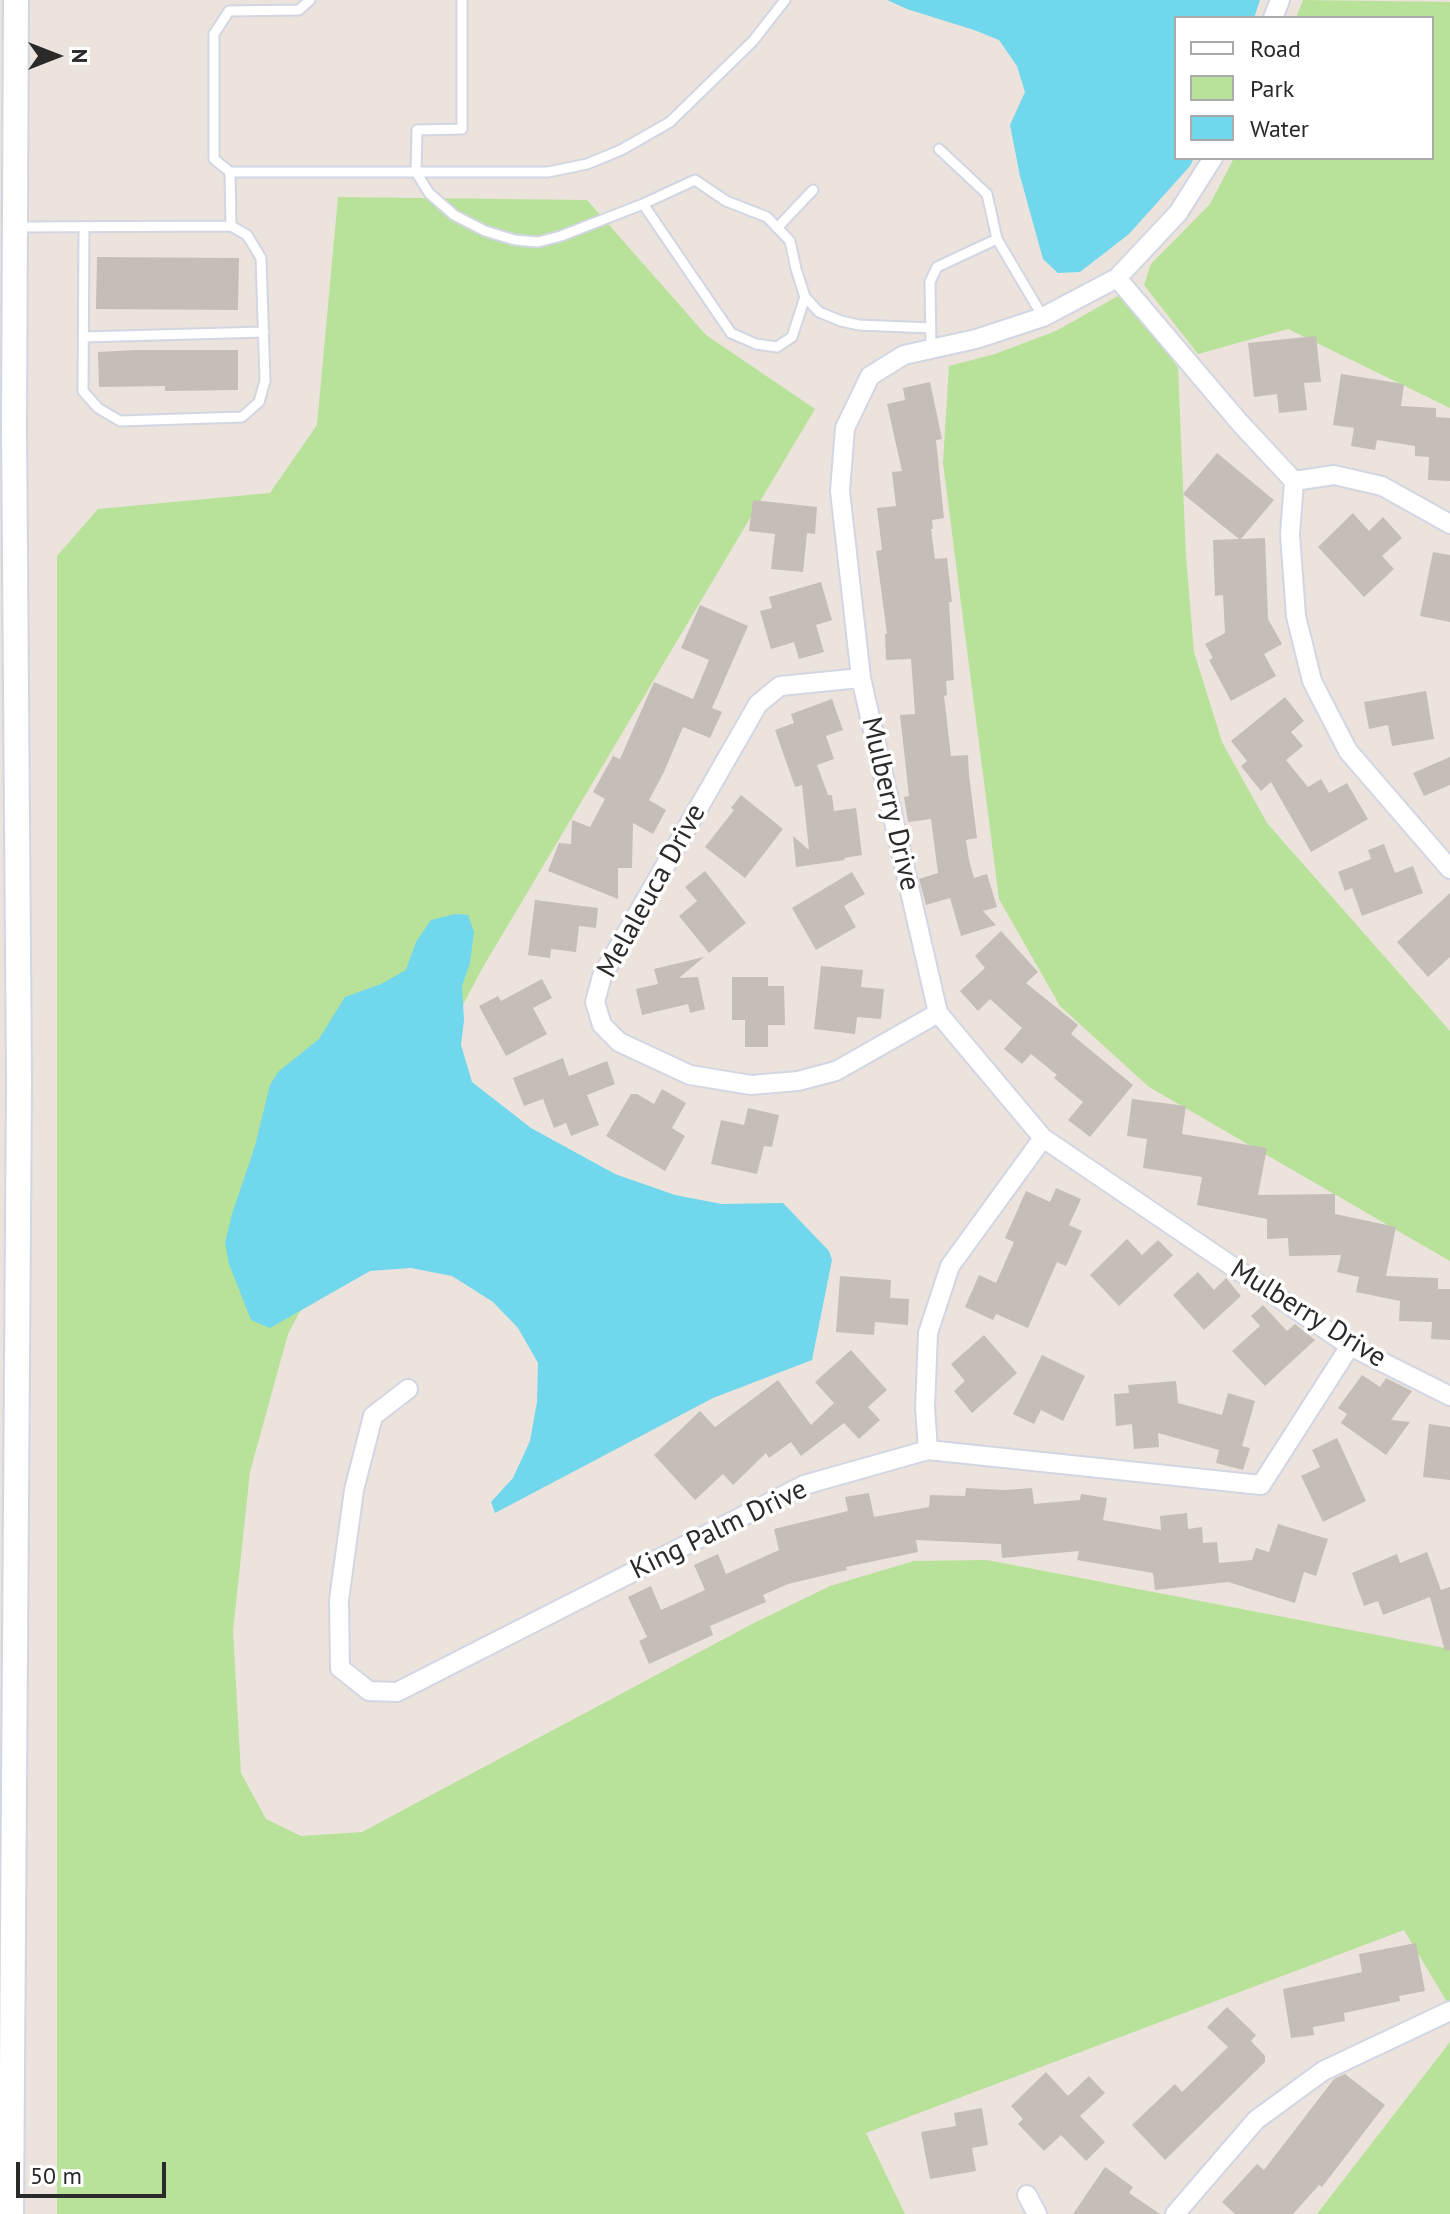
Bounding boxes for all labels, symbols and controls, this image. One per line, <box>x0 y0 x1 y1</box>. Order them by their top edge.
north arrow <box>16 16 96 96</box>
legend <box>1174 16 1434 160</box>
text: Road <box>1250 33 1301 64</box>
text: N <box>66 49 94 63</box>
text: Park <box>1250 73 1294 104</box>
text: Water <box>1250 113 1309 144</box>
street label: Mulberry Drive <box>854 714 926 894</box>
street label: Melaleuca Drive <box>591 799 713 983</box>
street label: Mulberry Drive <box>1224 1253 1392 1375</box>
street label: King Palm Drive <box>625 1473 813 1587</box>
scale bar <box>20 2146 170 2196</box>
text: 50 m <box>30 2160 82 2191</box>

